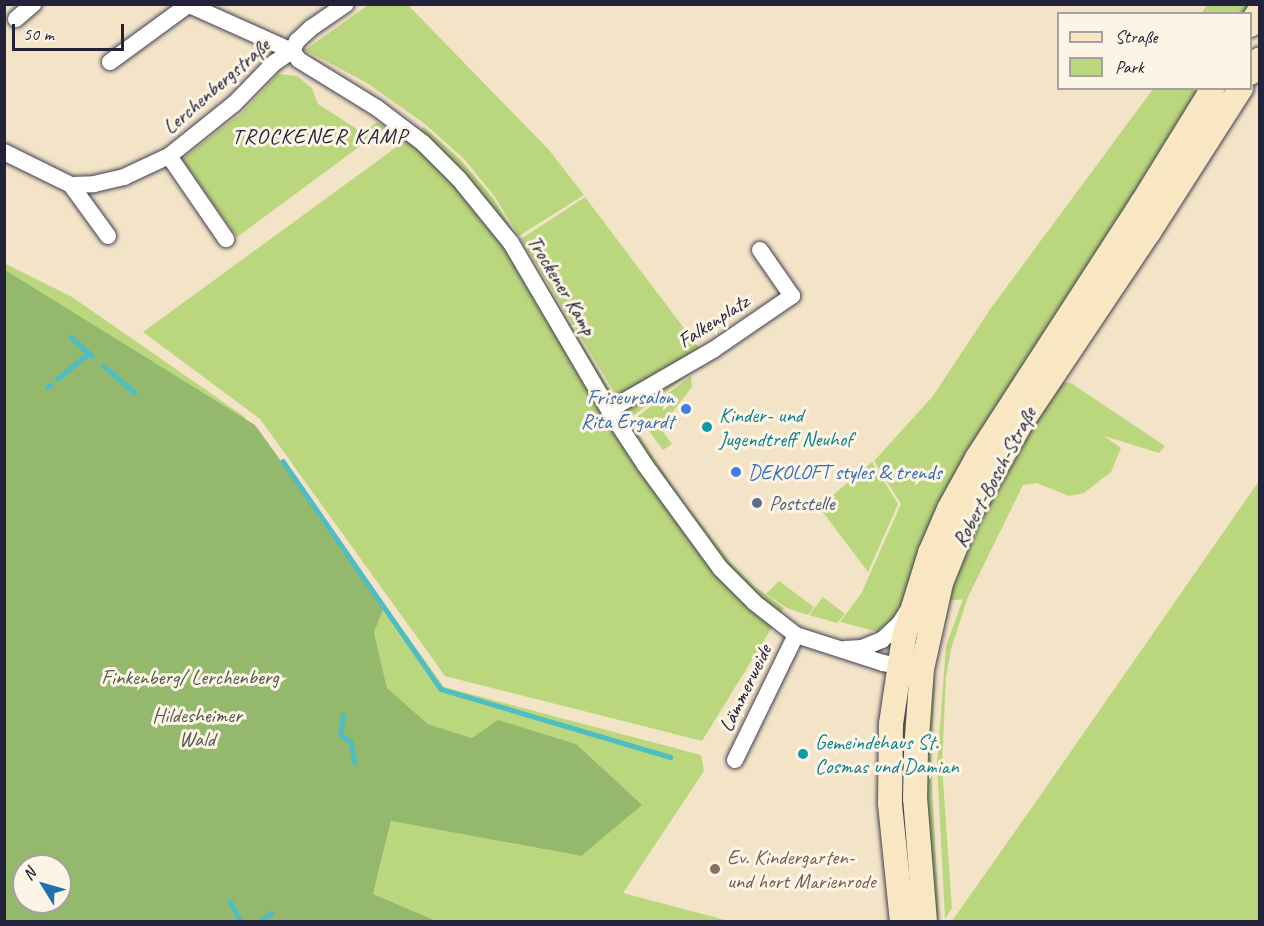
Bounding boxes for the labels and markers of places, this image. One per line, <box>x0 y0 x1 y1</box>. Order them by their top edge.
place label: Friseursalon Rita Ergardt <box>580 384 674 434</box>
marker: Friseursalon Rita Ergardt <box>679 402 693 416</box>
place label: Kinder- und Jugendtreff Neuhof <box>719 402 852 452</box>
marker: Kinder- und Jugendtreff Neuhof <box>700 420 714 434</box>
place label: DEKOLOFT styles & trends <box>748 459 942 485</box>
marker: DEKOLOFT styles & trends <box>729 465 743 479</box>
place label: Poststelle <box>769 490 834 516</box>
marker: Poststelle <box>750 496 764 510</box>
place label: Gemeindehaus St. Cosmas und Damian <box>815 729 959 779</box>
marker: Gemeindehaus St. Cosmas und Damian <box>796 747 810 761</box>
place label: Ev. Kindergarten- und hort Marienrode <box>727 844 876 894</box>
marker: Ev. Kindergarten- und hort Marienrode <box>708 862 722 876</box>

